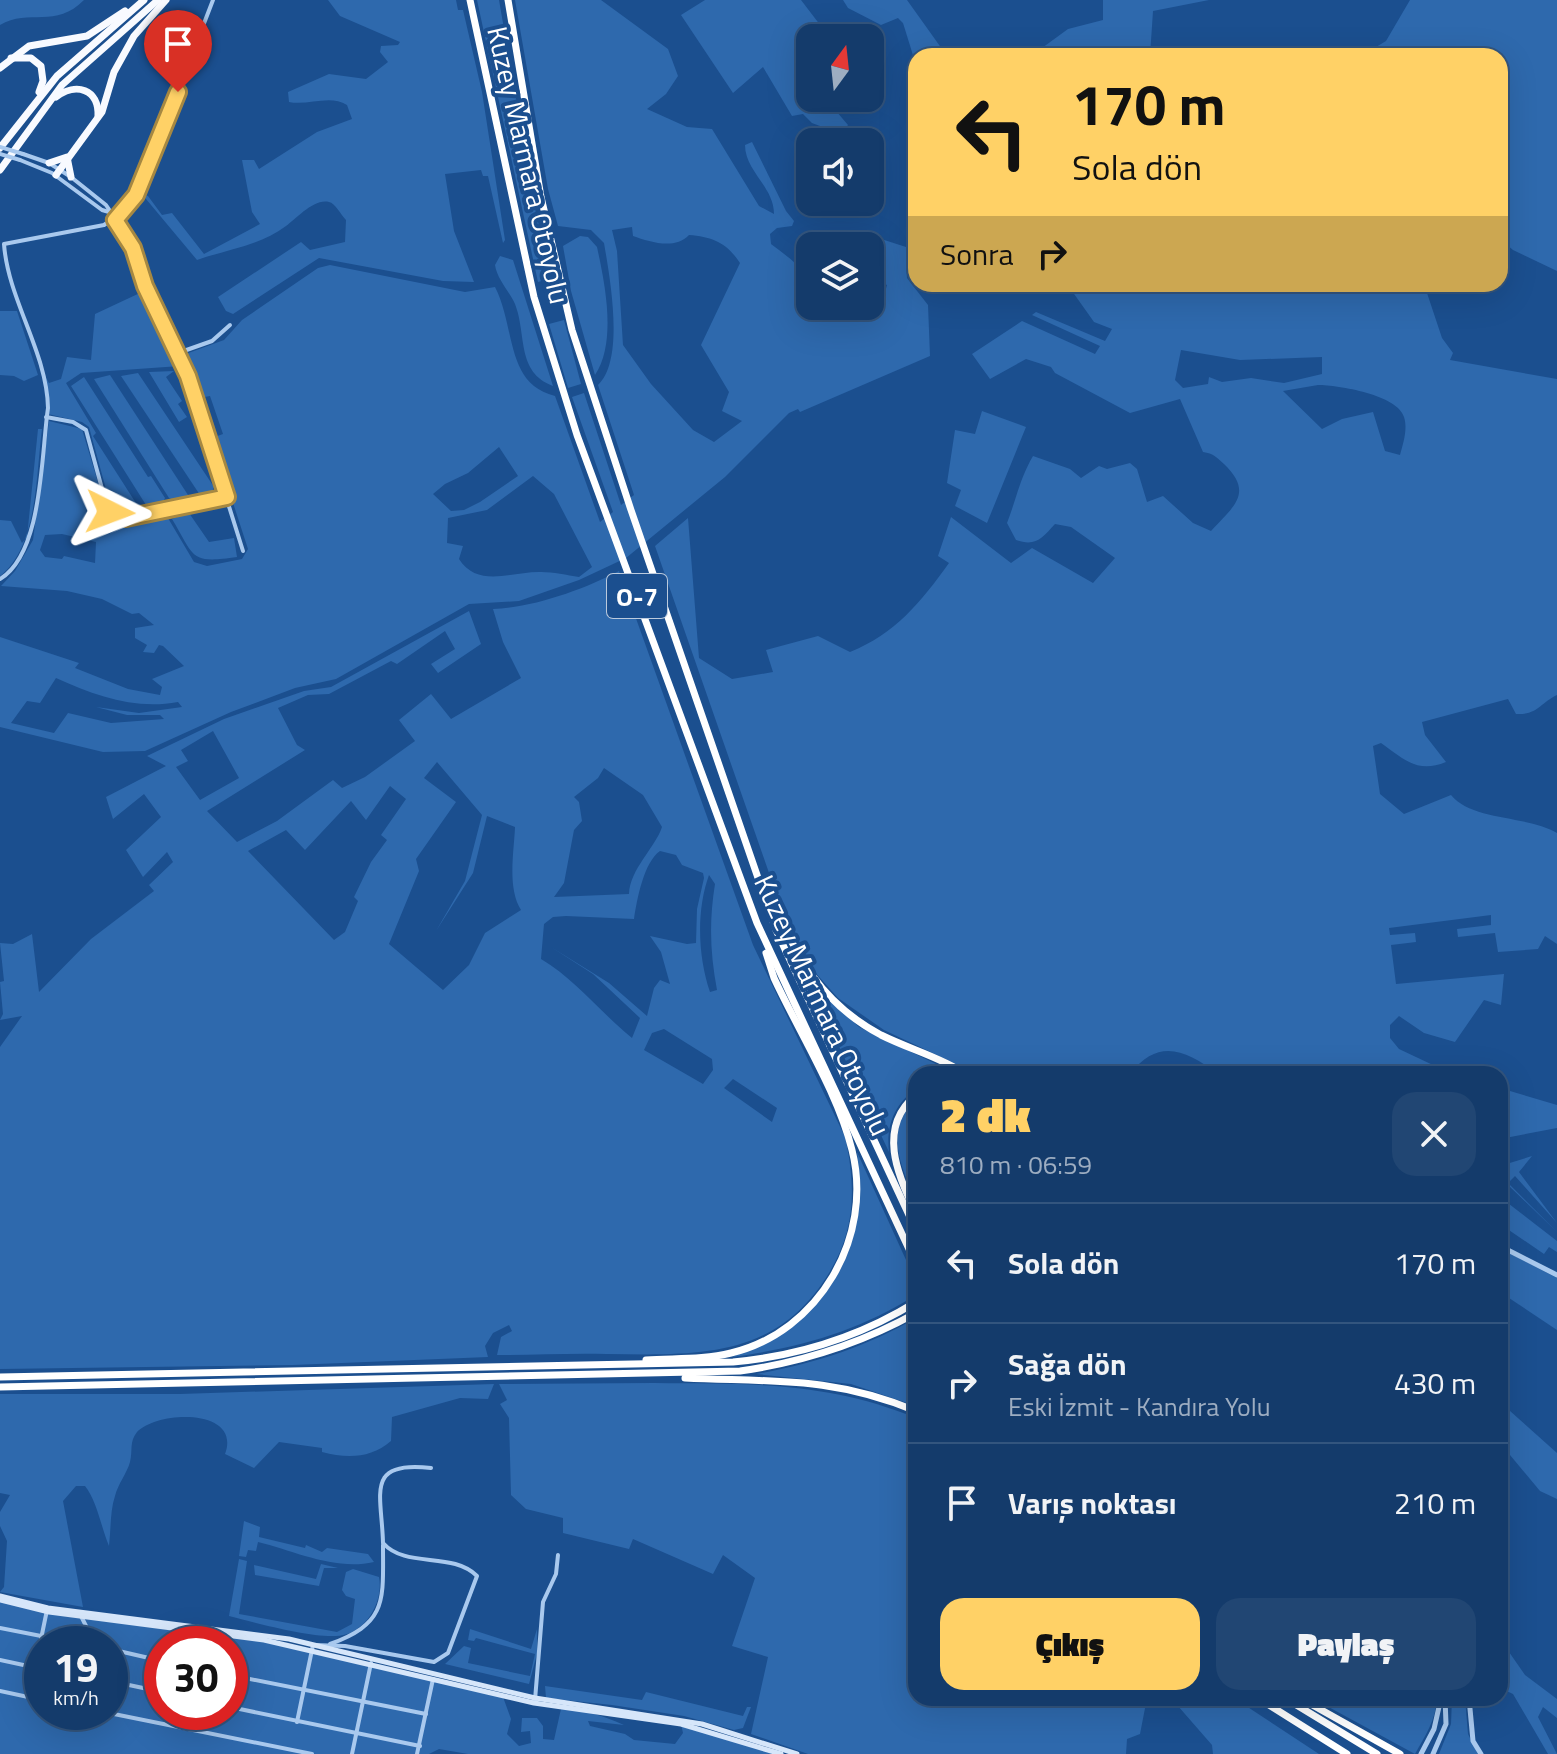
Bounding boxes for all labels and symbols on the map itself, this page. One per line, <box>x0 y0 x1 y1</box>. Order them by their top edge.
pin <box>144 10 212 92</box>
street label: Kuzey Marmara Otoyolu <box>476 22 582 308</box>
north arrow <box>796 24 884 112</box>
position arrow <box>68 470 152 554</box>
road number: O-7 <box>607 574 667 618</box>
street label: Kuzey Marmara Otoyolu <box>744 867 902 1143</box>
speed limit sign: 30 <box>144 1626 248 1730</box>

